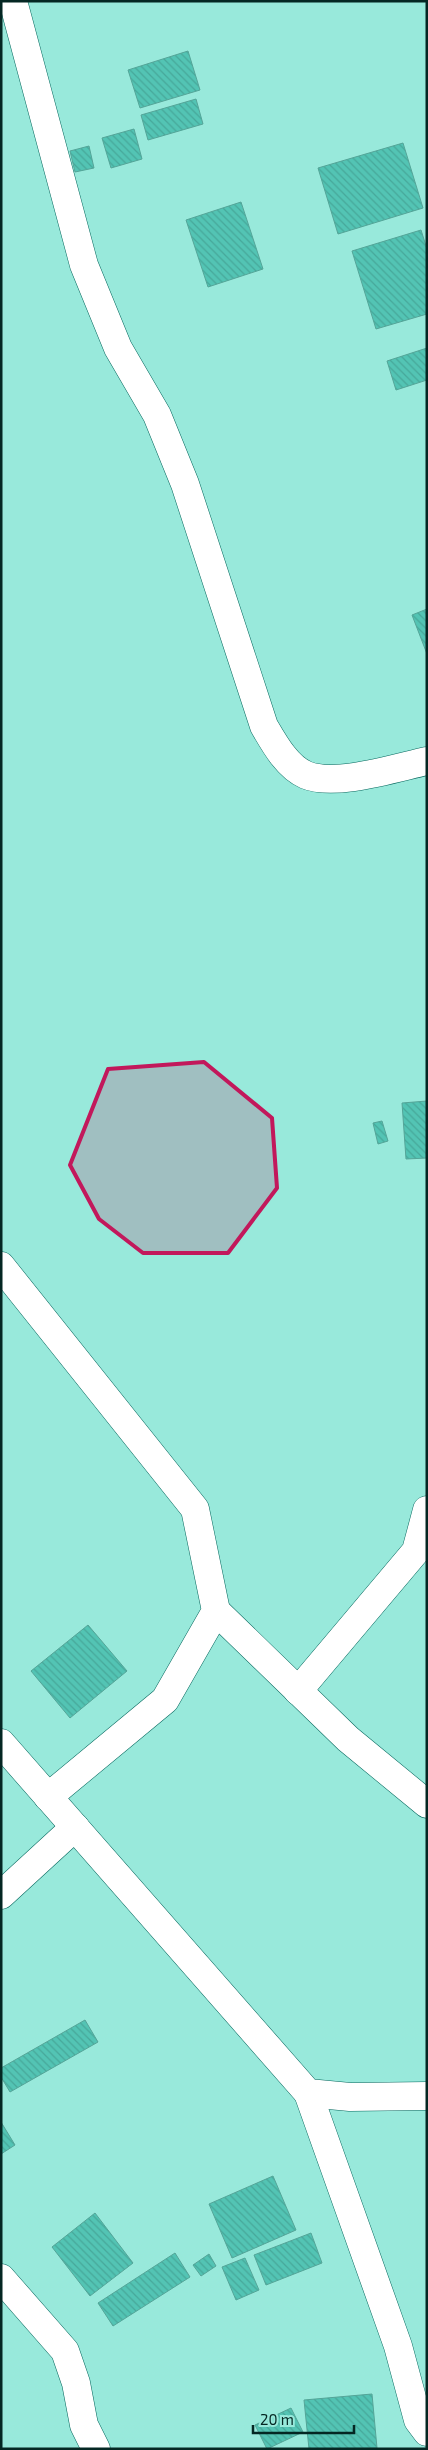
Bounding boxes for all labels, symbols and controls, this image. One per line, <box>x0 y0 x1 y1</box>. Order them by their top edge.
scale bar <box>253 2402 354 2434</box>
text: 20 m <box>260 2410 294 2428</box>

